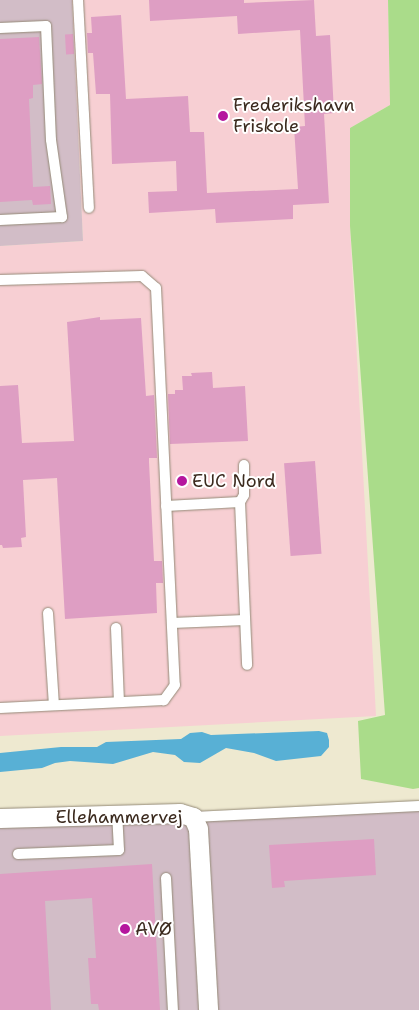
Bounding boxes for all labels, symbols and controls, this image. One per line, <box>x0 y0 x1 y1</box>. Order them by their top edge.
place label: Frederikshavn Friskole <box>233 95 354 138</box>
marker: Frederikshavn Friskole <box>217 110 229 122</box>
place label: EUC Nord <box>192 470 276 492</box>
marker: EUC Nord <box>176 475 188 487</box>
street label: Ellehammervej <box>55 806 183 828</box>
place label: AVØ <box>135 918 172 940</box>
marker: AVØ <box>119 923 131 935</box>

